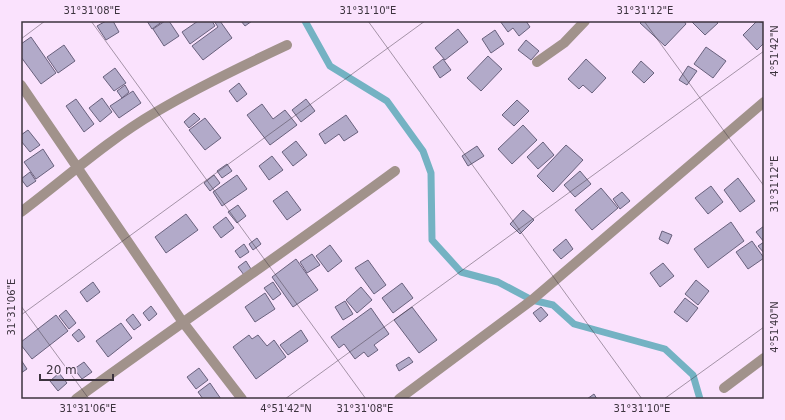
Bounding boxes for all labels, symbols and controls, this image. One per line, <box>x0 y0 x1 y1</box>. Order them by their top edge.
text: 31°31'08"E <box>64 5 120 16</box>
text: 31°31'10"E <box>340 5 396 16</box>
text: 31°31'12"E <box>617 5 673 16</box>
text: 4°51'42"N <box>769 25 780 77</box>
text: 31°31'12"E <box>769 156 780 212</box>
text: 31°31'06"E <box>6 279 17 335</box>
text: 4°51'40"N <box>769 301 780 353</box>
scale bar <box>40 356 113 382</box>
text: 20 m <box>46 363 77 377</box>
text: 31°31'06"E <box>60 403 116 414</box>
text: 4°51'42"N <box>260 403 312 414</box>
text: 31°31'08"E <box>337 403 393 414</box>
text: 31°31'10"E <box>614 403 670 414</box>

